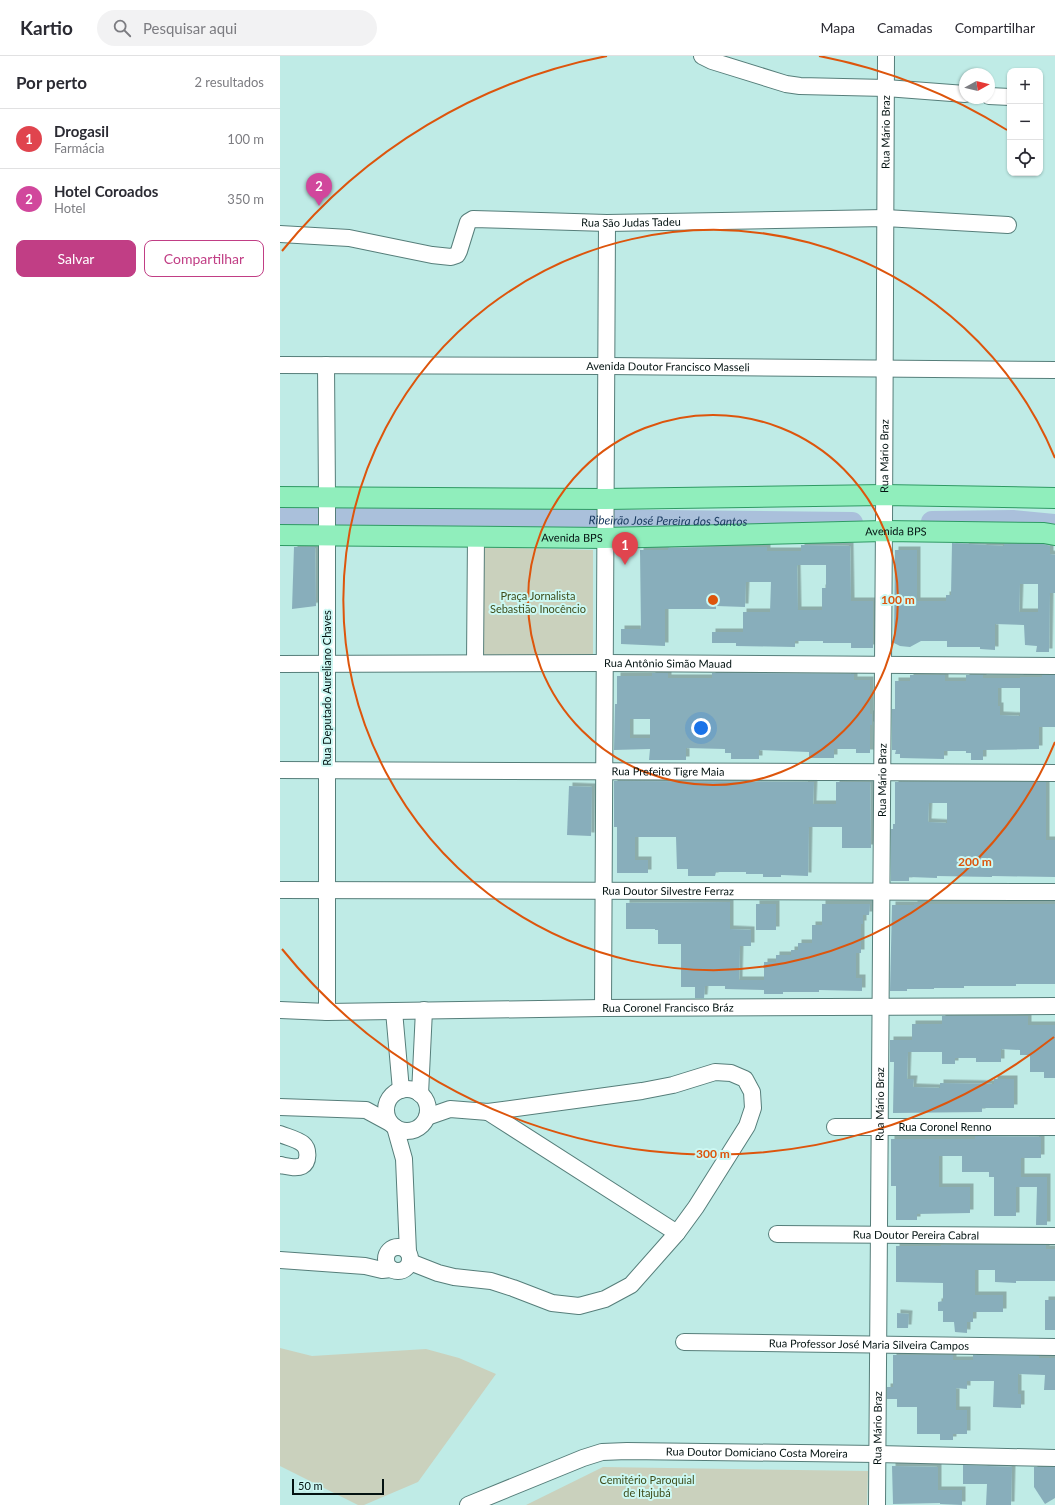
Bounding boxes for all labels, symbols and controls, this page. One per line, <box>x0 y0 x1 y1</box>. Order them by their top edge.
search box <box>97 10 377 46</box>
text: Kartio <box>20 16 73 39</box>
icon: search <box>111 17 133 39</box>
text: Pesquisar aqui <box>143 19 237 37</box>
text: Mapa <box>820 19 855 36</box>
text: Camadas <box>877 19 933 36</box>
text: Compartilhar <box>955 19 1035 36</box>
north arrow <box>959 68 995 104</box>
map controls <box>1007 68 1043 176</box>
button: + <box>1007 68 1043 104</box>
text: Por perto <box>16 72 87 93</box>
text: 2 resultados <box>194 74 264 90</box>
street label: Rua Mário Braz <box>879 95 892 169</box>
button: − <box>1007 104 1043 140</box>
text: Drogasil <box>54 122 109 140</box>
text: 1 <box>25 131 33 147</box>
text: 100 m <box>227 131 264 147</box>
text: Farmácia <box>54 140 105 156</box>
button: locate <box>1007 140 1043 176</box>
pin: 2 <box>306 173 332 206</box>
text: Hotel Coroados <box>54 182 158 200</box>
text: 2 <box>25 191 33 207</box>
text: 350 m <box>227 191 264 207</box>
text: Hotel <box>54 200 86 216</box>
street label: Rua São Judas Tadeu <box>581 215 681 229</box>
button: Salvar <box>16 240 136 277</box>
button: Compartilhar <box>144 240 264 277</box>
street label: Avenida Doutor Francisco Masseli <box>586 359 750 373</box>
street label: Rua Mário Braz <box>877 419 890 493</box>
water label: Ribeirão José Pereira dos Santos <box>589 512 748 529</box>
street label: Avenida BPS <box>865 524 927 538</box>
street label: Avenida BPS <box>541 530 603 544</box>
pin: 1 <box>612 532 638 565</box>
park label: Praça Jornalista Sebastião Inocêncio <box>490 589 586 615</box>
text: 100 m <box>881 592 915 607</box>
centre of rings <box>706 593 720 607</box>
street label: Rua Deputado Aureliano Chaves <box>320 610 333 766</box>
street label: Rua Antônio Simão Mauad <box>604 656 732 670</box>
your location <box>691 718 711 738</box>
street label: Rua Mário Braz <box>875 743 888 817</box>
street label: Rua Prefeito Tigre Maia <box>612 764 724 778</box>
text: 200 m <box>958 854 992 869</box>
street label: Rua Doutor Silvestre Ferraz <box>602 884 734 897</box>
street label: Rua Coronel Francisco Bráz <box>602 1000 734 1014</box>
street label: Rua Mário Braz <box>873 1067 886 1141</box>
street label: Rua Coronel Renno <box>899 1120 991 1133</box>
text: 300 m <box>696 1146 730 1161</box>
street label: Rua Doutor Pereira Cabral <box>853 1228 979 1241</box>
street label: Rua Professor José Maria Silveira Campos <box>769 1336 969 1352</box>
street label: Rua Mário Braz <box>870 1391 884 1465</box>
street label: Rua Doutor Domiciano Costa Moreira <box>666 1444 848 1460</box>
park label: Cemitério Paroquial de Itajubá <box>599 1473 695 1499</box>
scale bar <box>292 1477 384 1496</box>
text: 50 m <box>298 1479 323 1492</box>

